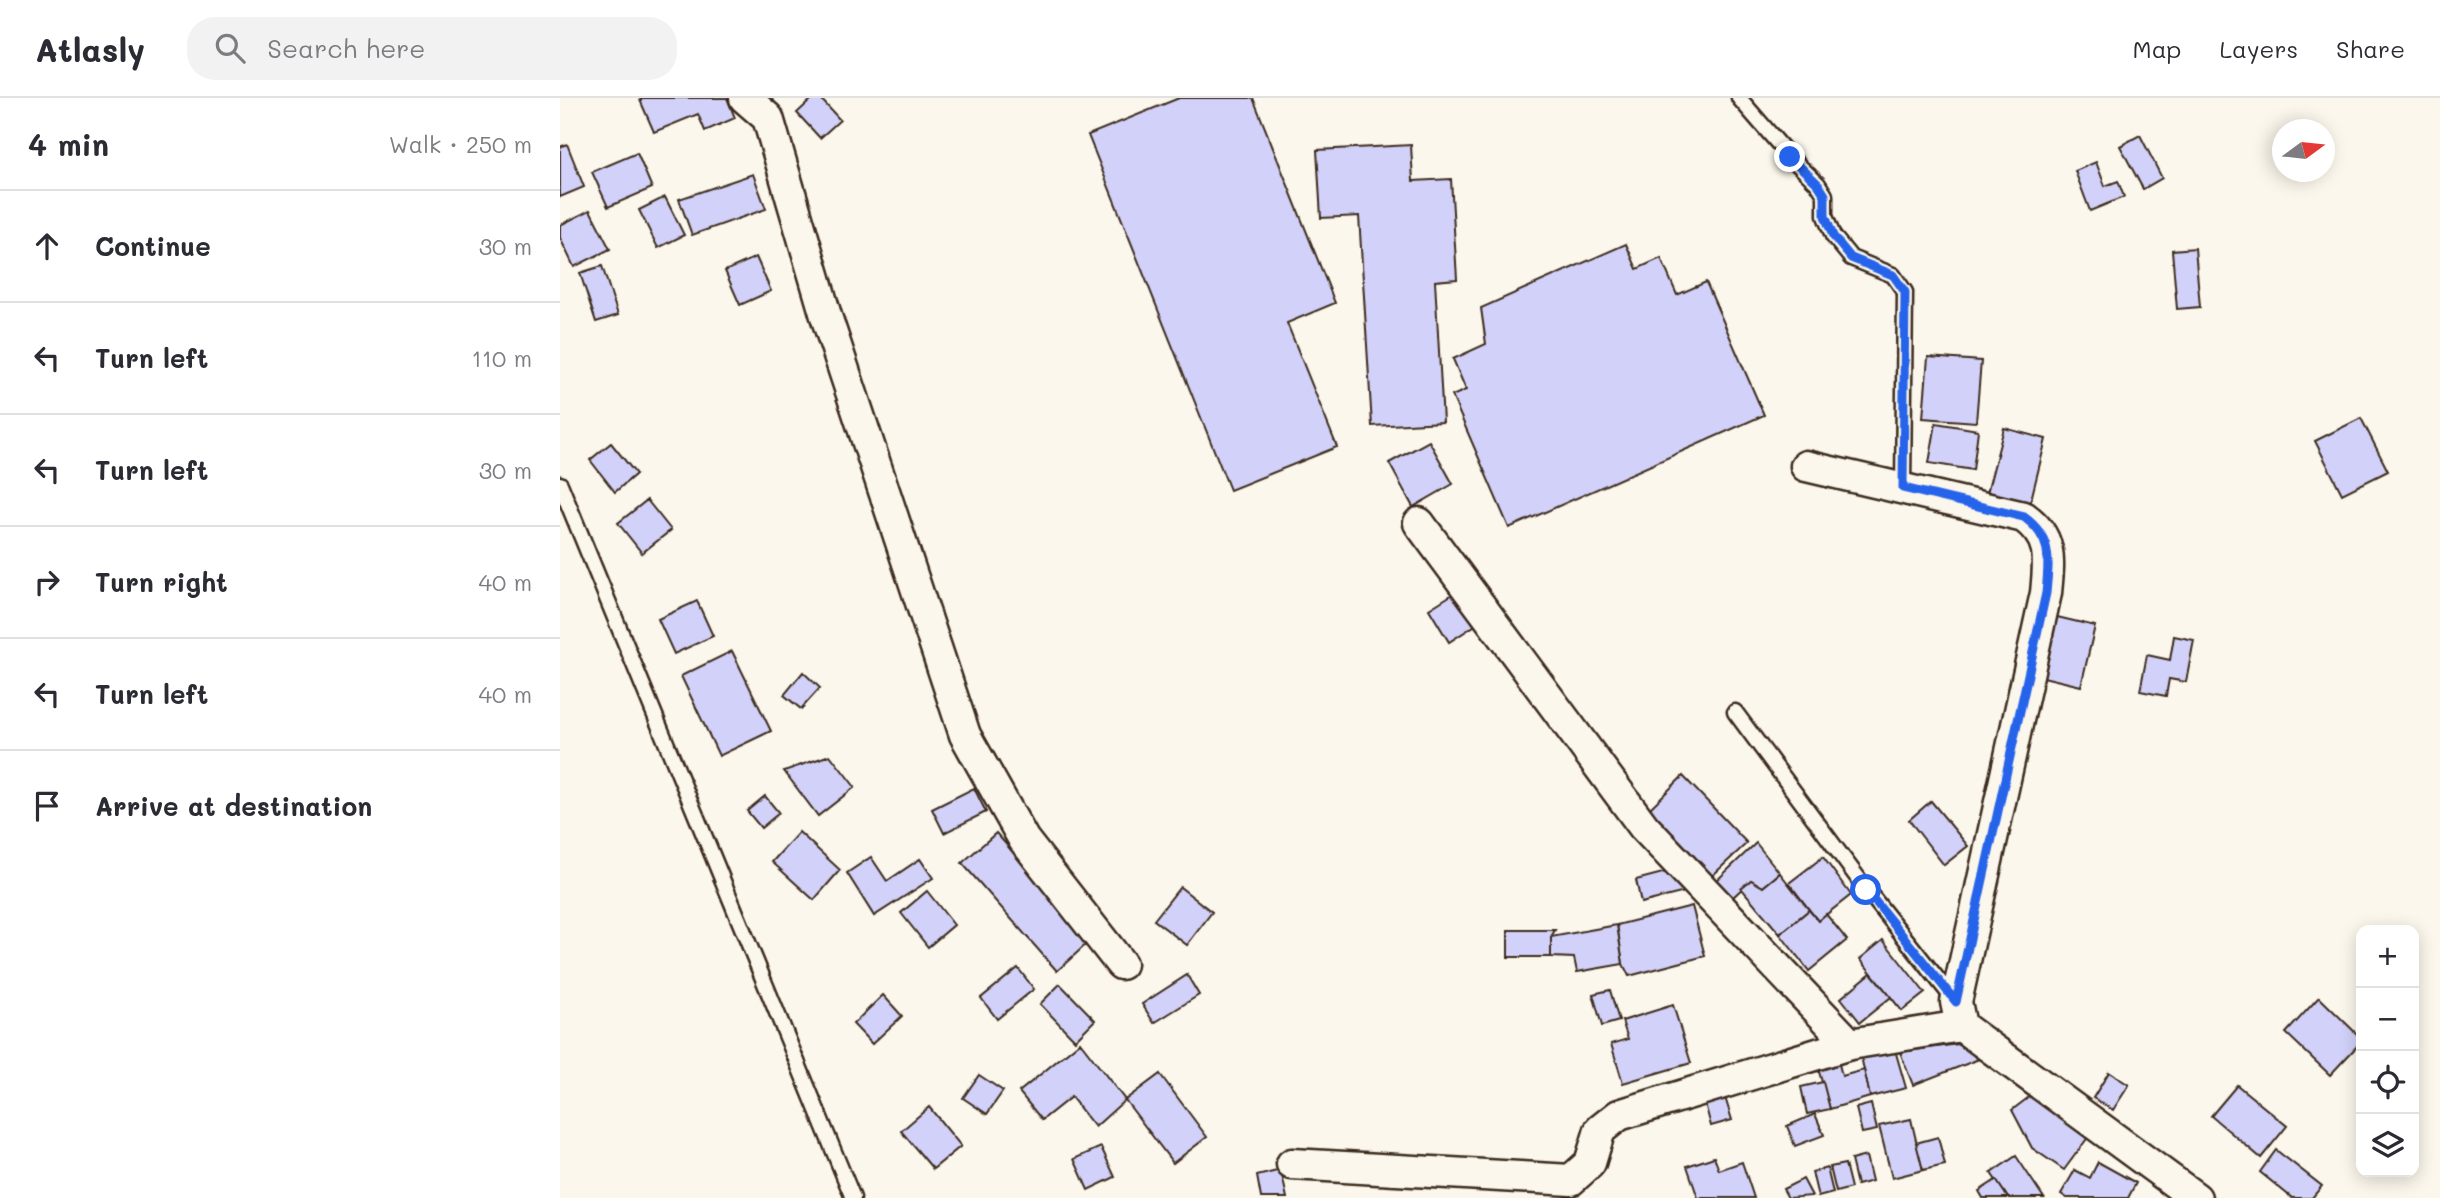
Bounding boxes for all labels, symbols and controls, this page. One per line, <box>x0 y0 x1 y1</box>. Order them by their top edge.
search box <box>187 17 677 80</box>
text: Atlasly <box>35 27 145 70</box>
icon: search <box>211 29 249 67</box>
text: Search here <box>267 31 425 65</box>
text: Map <box>2133 33 2181 64</box>
text: Layers <box>2219 33 2298 64</box>
text: Share <box>2336 33 2405 64</box>
north arrow <box>2272 119 2335 182</box>
text: 4 min <box>28 124 109 164</box>
text: Walk · 250 m <box>389 129 532 159</box>
route end <box>1774 141 1805 172</box>
icon: ahead <box>28 227 66 265</box>
text: Continue <box>95 229 211 263</box>
text: 30 m <box>479 231 532 261</box>
icon: left <box>28 339 66 377</box>
text: Turn left <box>95 341 208 375</box>
text: 110 m <box>472 343 532 373</box>
icon: left <box>28 451 66 489</box>
text: Turn left <box>95 453 208 487</box>
text: 30 m <box>479 455 532 485</box>
icon: right <box>28 563 66 601</box>
text: Turn right <box>95 565 228 599</box>
text: 40 m <box>479 567 532 597</box>
icon: left <box>28 675 66 713</box>
text: Turn left <box>95 677 208 711</box>
text: 40 m <box>479 679 532 709</box>
icon: arrive <box>28 787 66 825</box>
text: Arrive at destination <box>95 789 372 823</box>
route start <box>1850 874 1881 905</box>
map controls <box>2356 925 2419 1177</box>
button: + <box>2356 925 2419 988</box>
button: − <box>2356 988 2419 1051</box>
button: locate <box>2356 1051 2419 1114</box>
button: layers <box>2356 1114 2419 1177</box>

